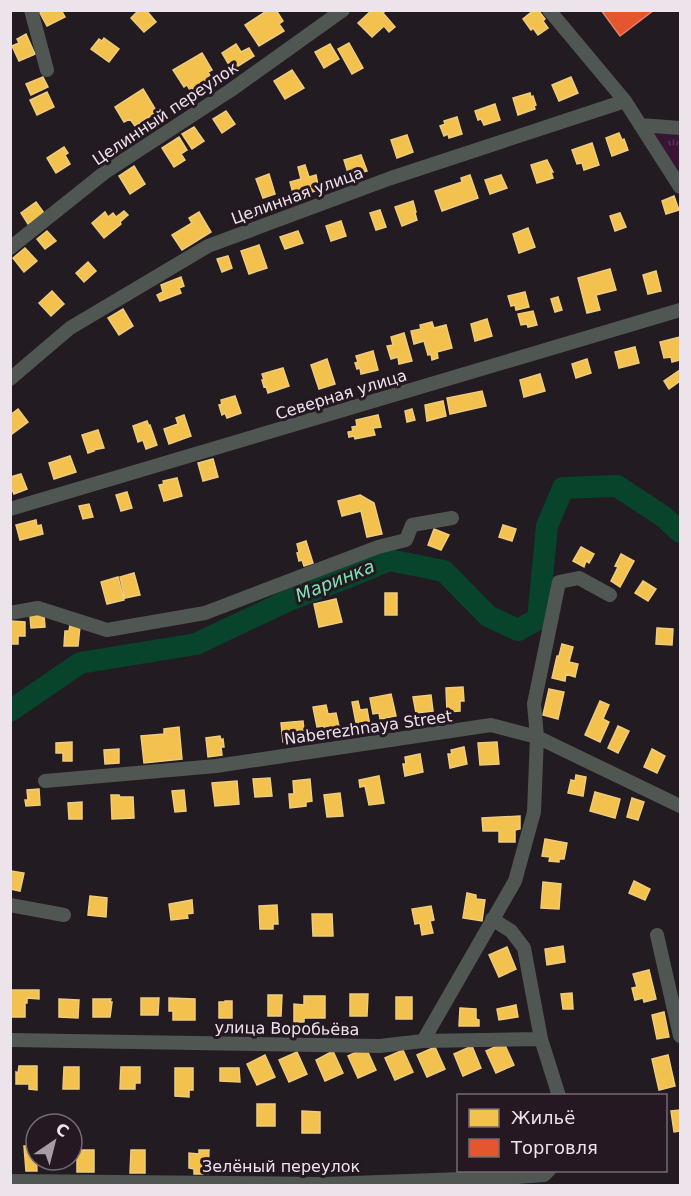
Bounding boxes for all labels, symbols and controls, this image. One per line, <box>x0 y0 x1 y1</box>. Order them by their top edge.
street label: Целинный переулок <box>89 57 242 169</box>
street label: Целинная улица <box>229 163 366 228</box>
street label: Северная улица <box>273 365 409 423</box>
water label: Маринка <box>292 555 377 606</box>
street label: Naberezhnaya Street <box>283 706 453 749</box>
street label: улица Воробьёва <box>214 1018 360 1039</box>
legend <box>457 1094 667 1172</box>
text: Жильё <box>511 1107 575 1128</box>
north arrow <box>24 1112 84 1172</box>
text: С <box>52 1119 73 1141</box>
text: Торговля <box>510 1137 598 1158</box>
street label: Зелёный переулок <box>202 1157 360 1176</box>

